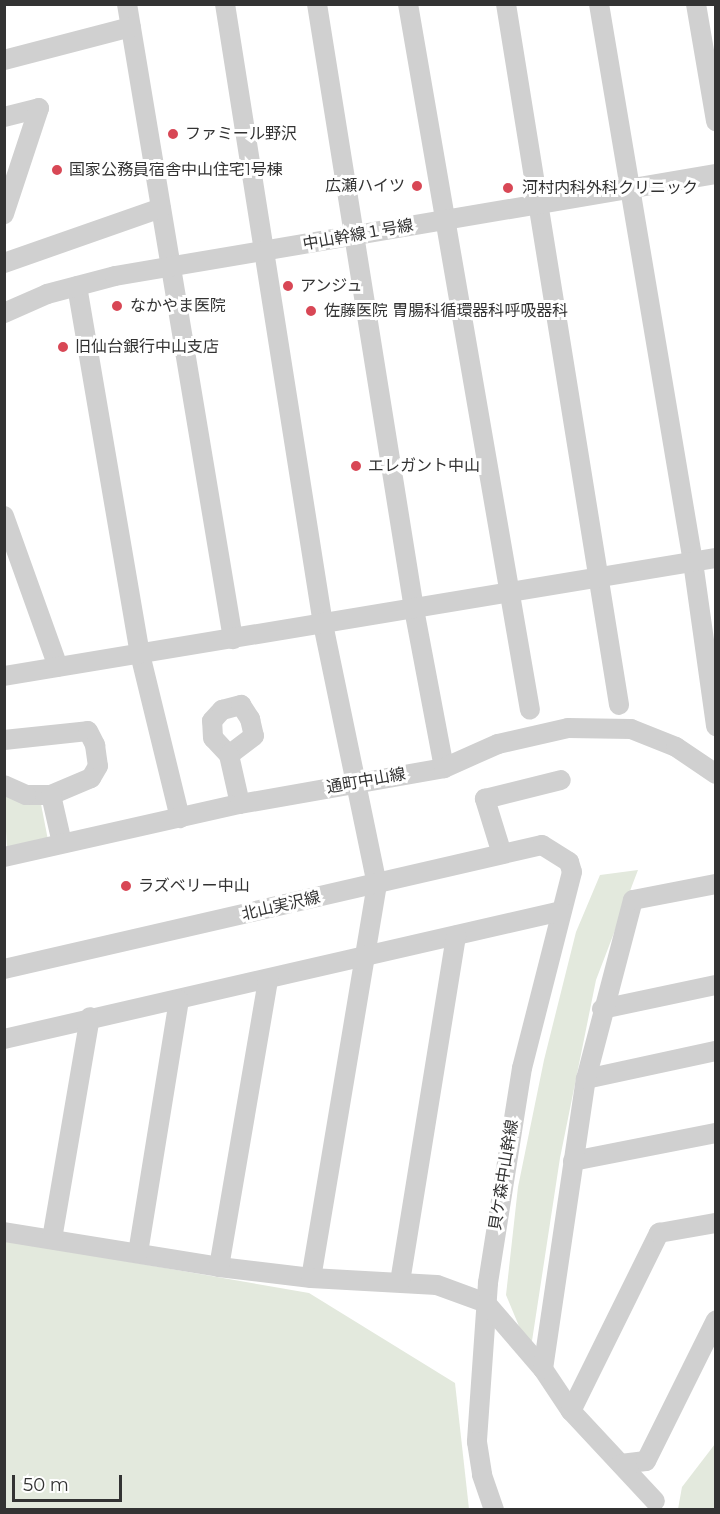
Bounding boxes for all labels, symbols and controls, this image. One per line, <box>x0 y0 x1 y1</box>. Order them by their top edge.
place label: ファミール野沢 <box>185 124 297 144</box>
marker: ファミール野沢 <box>166 127 180 141</box>
place label: 国家公務員宿舎中山住宅1号棟 <box>69 160 283 180</box>
marker: 国家公務員宿舎中山住宅1号棟 <box>50 163 64 177</box>
place label: 広瀬ハイツ <box>325 176 405 196</box>
place label: 河村内科外科クリニック <box>522 178 698 198</box>
marker: 広瀬ハイツ <box>410 179 424 193</box>
marker: 河村内科外科クリニック <box>499 179 517 197</box>
street label: 中山幹線１号線 <box>301 216 415 254</box>
place label: アンジュ <box>300 276 364 296</box>
marker: アンジュ <box>281 279 295 293</box>
place label: なかやま医院 <box>130 296 226 316</box>
marker: なかやま医院 <box>108 297 126 315</box>
place label: 佐藤医院 胃腸科循環器科呼吸器科 <box>324 301 568 321</box>
marker: 佐藤医院 胃腸科循環器科呼吸器科 <box>302 302 320 320</box>
place label: 旧仙台銀行中山支店 <box>75 337 219 357</box>
marker: 旧仙台銀行中山支店 <box>56 340 70 354</box>
place label: エレガント中山 <box>368 456 480 476</box>
marker: エレガント中山 <box>349 459 363 473</box>
street label: 通町中山線 <box>325 765 407 797</box>
place label: ラズベリー中山 <box>138 876 250 896</box>
marker: ラズベリー中山 <box>119 879 133 893</box>
street label: 北山実沢線 <box>240 888 322 924</box>
street label: 貝ケ森中山幹線 <box>486 1118 522 1232</box>
scale bar <box>15 1463 124 1501</box>
text: 50 m <box>23 1474 69 1496</box>

